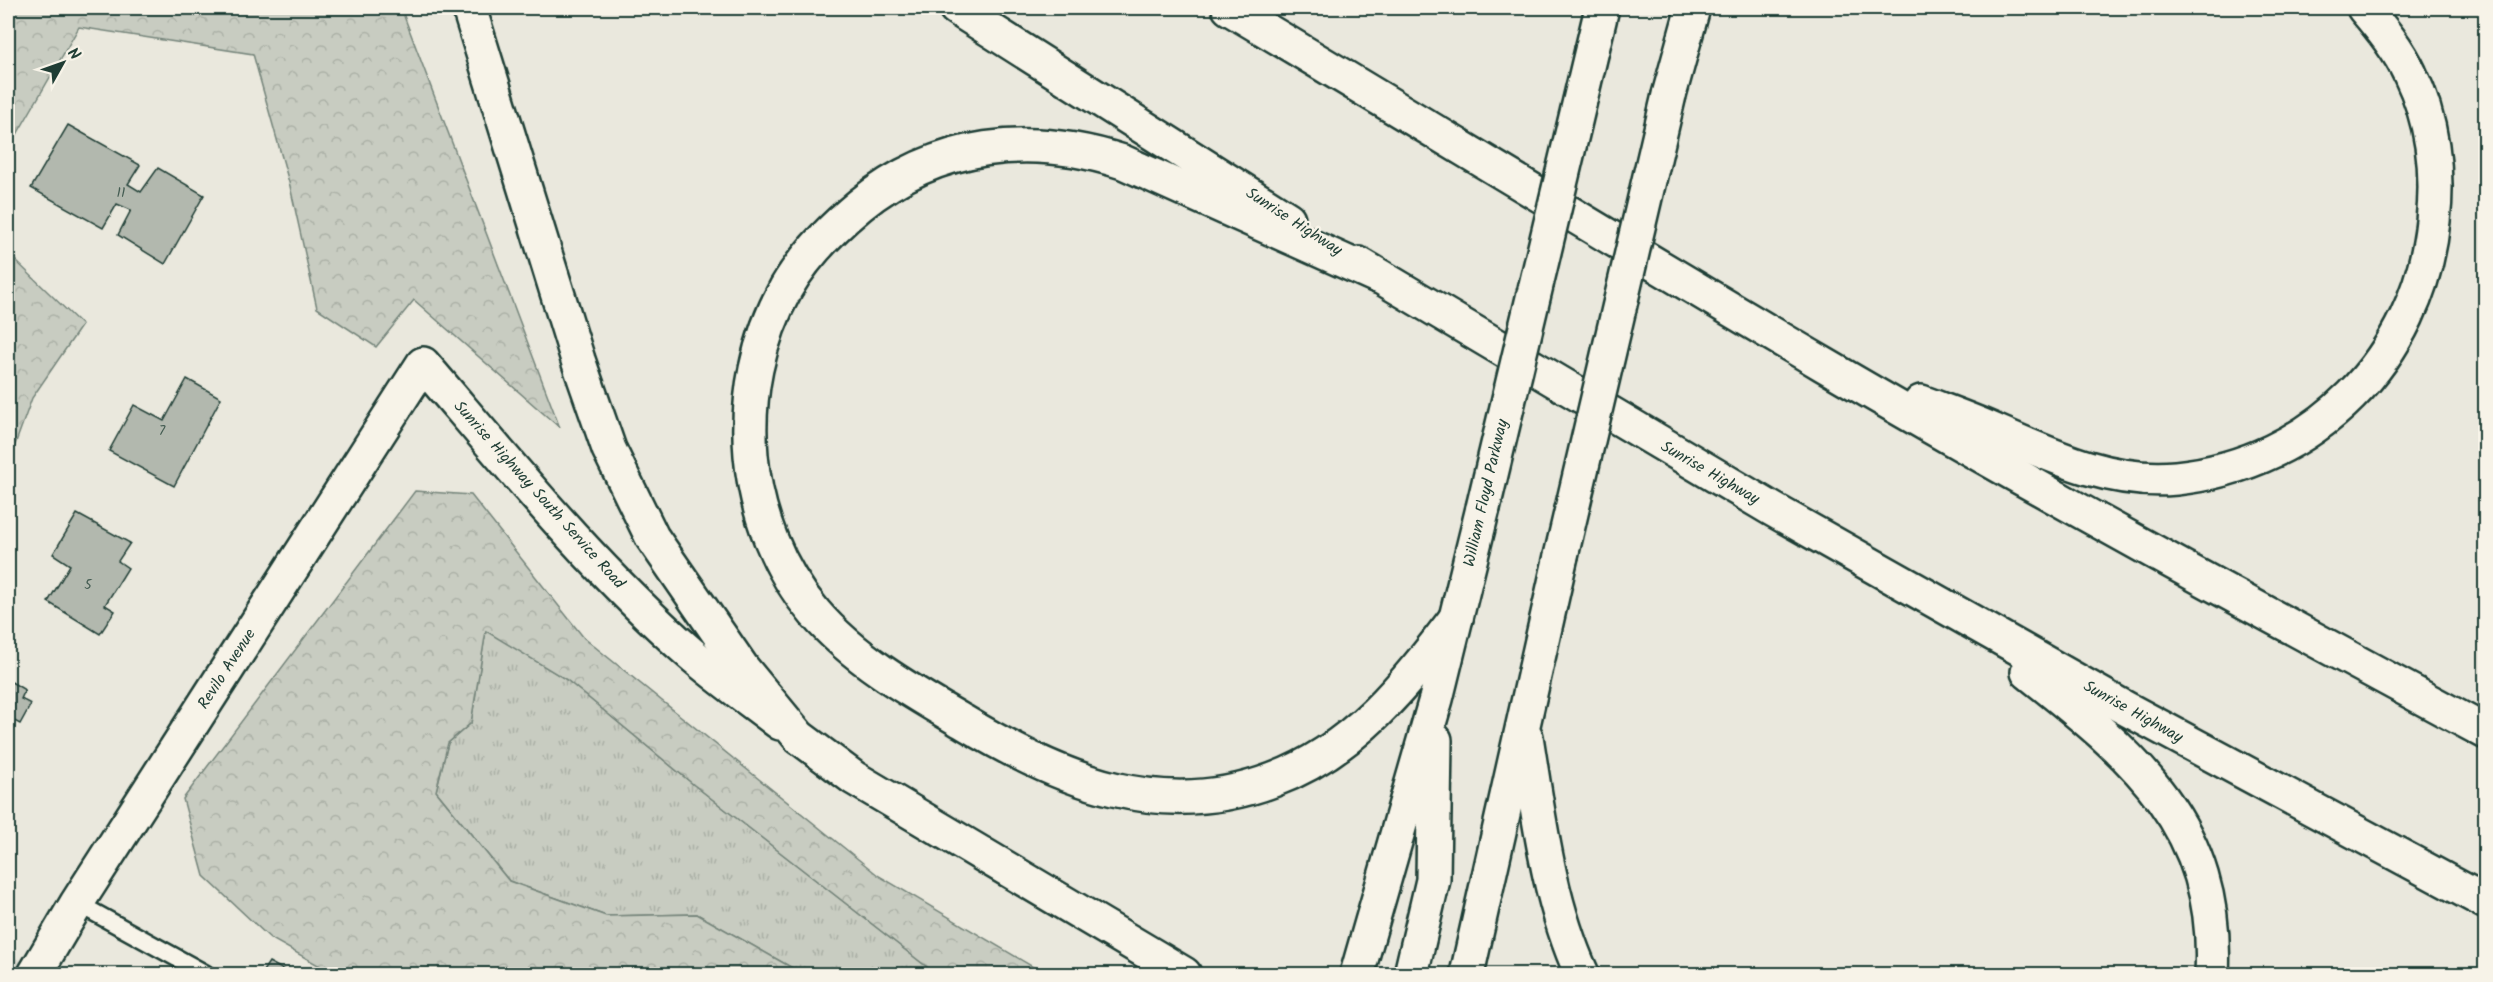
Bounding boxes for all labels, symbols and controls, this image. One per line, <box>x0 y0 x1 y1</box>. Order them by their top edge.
north arrow <box>33 33 93 93</box>
text: N <box>61 42 86 66</box>
street label: Sunrise Highway <box>1241 181 1348 263</box>
house number: 11 <box>117 182 125 204</box>
street label: Sunrise Highway South Service Road <box>447 395 631 596</box>
street label: William Floyd Parkway <box>1457 416 1515 569</box>
house number: 7 <box>159 420 166 442</box>
street label: Sunrise Highway <box>1656 434 1765 512</box>
house number: 5 <box>84 574 93 596</box>
street label: Revilo Avenue <box>192 624 262 714</box>
street label: Sunrise Highway <box>2079 674 2188 750</box>

